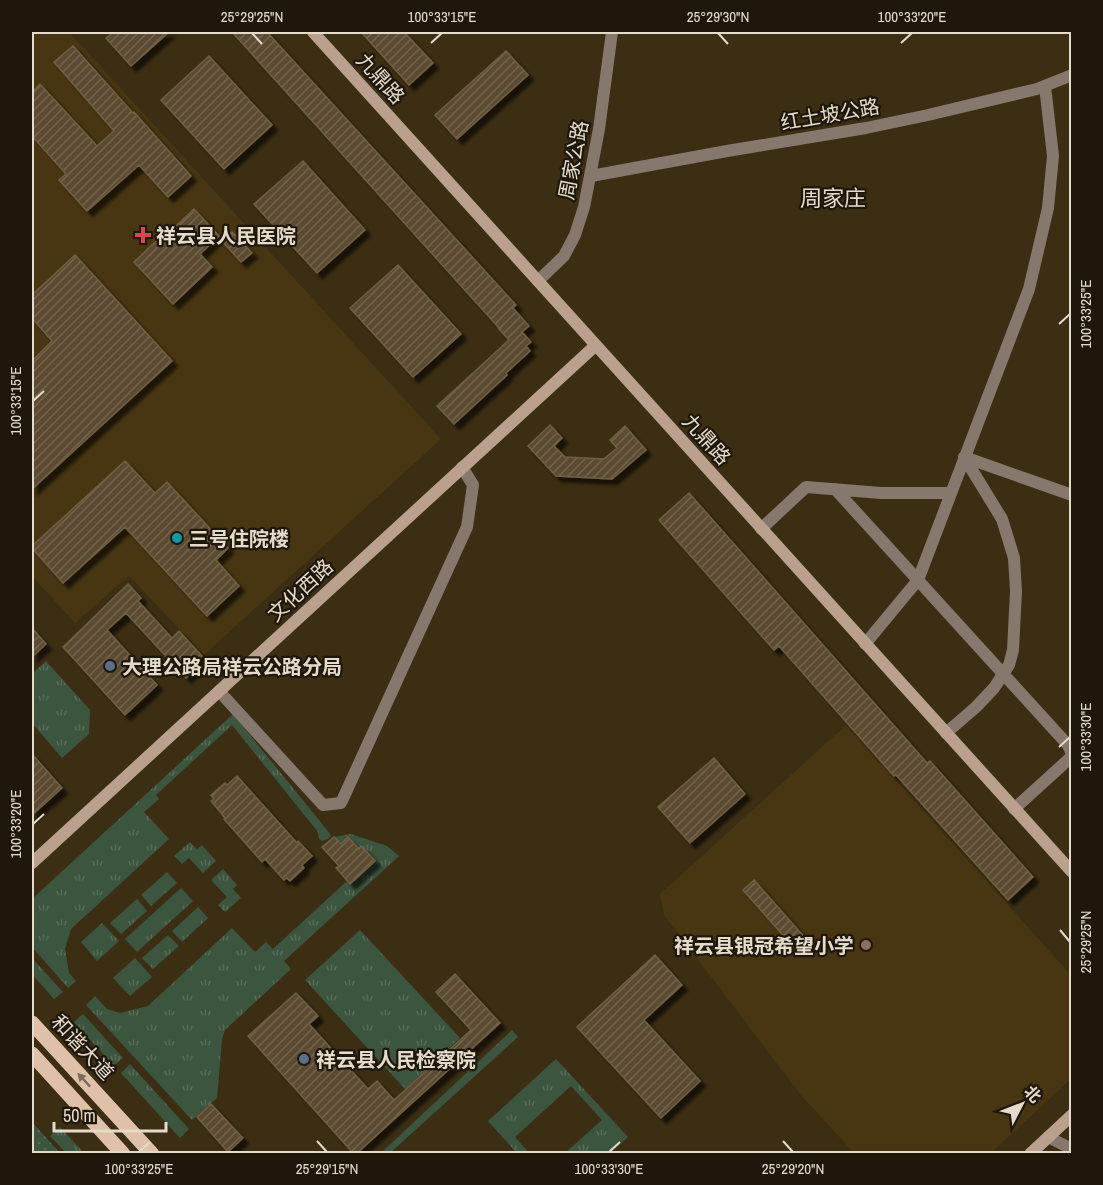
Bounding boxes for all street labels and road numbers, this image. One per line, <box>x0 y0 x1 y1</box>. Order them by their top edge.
street label: 九鼎路 <box>351 47 411 109</box>
street label: 红土坡公路 <box>778 92 882 136</box>
street label: 周家公路 <box>552 118 594 202</box>
street label: 九鼎路 <box>677 408 737 470</box>
street label: 文化西路 <box>262 553 338 627</box>
street label: 和谐大道 <box>46 1009 120 1085</box>

